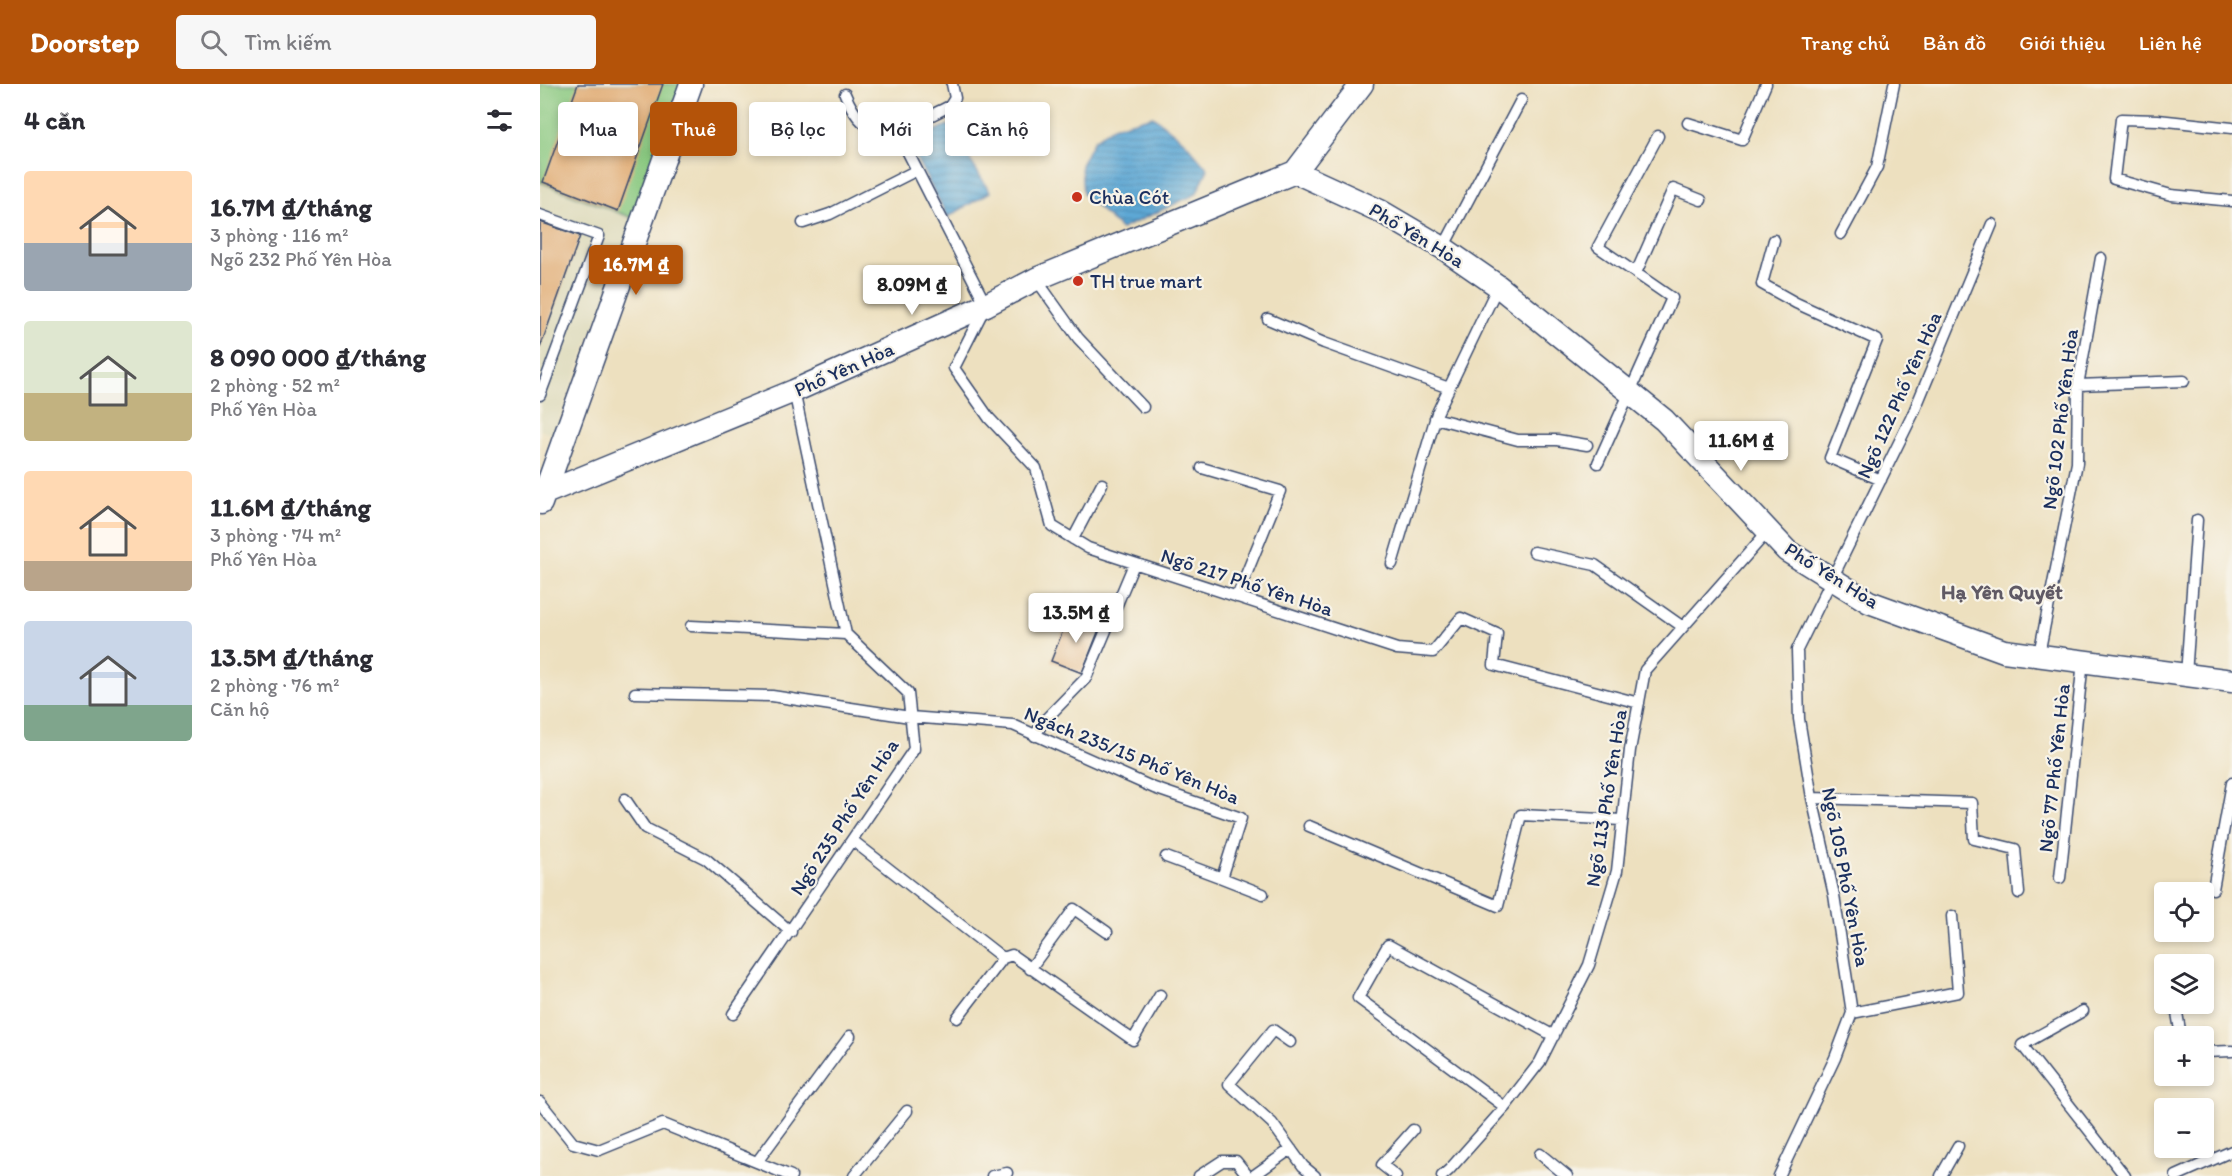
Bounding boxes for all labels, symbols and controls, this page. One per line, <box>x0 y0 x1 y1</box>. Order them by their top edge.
search box <box>176 15 596 69</box>
text: Doorstep <box>30 25 140 59</box>
icon: search <box>197 26 230 59</box>
text: Tìm kiếm <box>245 29 332 56</box>
text: Trang chủ <box>1801 30 1890 55</box>
text: Bản đồ <box>1923 30 1986 55</box>
text: Giới thiệu <box>2019 30 2106 55</box>
text: Liên hệ <box>2139 30 2202 55</box>
chip: Mua <box>558 102 638 156</box>
chip: Thuê <box>650 102 737 156</box>
chip: Bộ lọc <box>749 102 846 156</box>
chip: Mới <box>858 102 933 156</box>
chip: Căn hộ <box>945 102 1050 156</box>
text: 4 căn <box>24 104 85 136</box>
icon: filters <box>483 104 516 137</box>
place label: Chùa Cót <box>1089 185 1170 209</box>
marker: Chùa Cót <box>1070 190 1084 204</box>
text: 16.7M ₫/tháng <box>210 191 372 223</box>
icon: home <box>72 195 144 267</box>
street label: Phố Yên Hòa <box>1365 197 1469 273</box>
text: 3 phòng · 116 m² <box>210 223 349 247</box>
pin: 16.7M ₫ <box>581 245 691 296</box>
text: Ngõ 232 Phố Yên Hòa <box>210 247 392 271</box>
text: 16.7M ₫ <box>603 252 669 276</box>
pin: 8.09M ₫ <box>857 265 967 316</box>
place label: TH true mart <box>1090 269 1203 293</box>
text: 8.09M ₫ <box>877 272 947 296</box>
marker: TH true mart <box>1071 274 1085 288</box>
street label: Ngõ 122 Phố Yên Hòa <box>1851 307 1947 482</box>
street label: Ngõ 102 Phố Yên Hòa <box>2037 327 2083 511</box>
street label: Phố Yên Hòa <box>790 336 898 402</box>
text: 8 090 000 ₫/tháng <box>210 341 426 373</box>
icon: home <box>72 345 144 417</box>
text: 2 phòng · 52 m² <box>210 373 340 397</box>
text: Phố Yên Hòa <box>210 397 317 421</box>
pin: 11.6M ₫ <box>1686 421 1796 472</box>
text: 11.6M ₫ <box>1708 428 1774 452</box>
text: 11.6M ₫/tháng <box>210 491 371 523</box>
icon: home <box>72 495 144 567</box>
text: 3 phòng · 74 m² <box>210 523 341 547</box>
street label: Phố Yên Hòa <box>1780 537 1884 614</box>
street label: Ngõ 217 Phố Yên Hòa <box>1158 543 1337 621</box>
text: Phố Yên Hòa <box>210 547 317 571</box>
district label: Hạ Yên Quyết <box>1941 579 2063 605</box>
pin: 13.5M ₫ <box>1021 593 1131 644</box>
text: 13.5M ₫ <box>1042 600 1110 624</box>
text: 13.5M ₫/tháng <box>210 641 373 673</box>
icon: home <box>72 645 144 717</box>
text: 2 phòng · 76 m² <box>210 673 340 697</box>
street label: Ngõ 77 Phố Yên Hòa <box>2033 682 2075 854</box>
text: Căn hộ <box>210 697 270 721</box>
street label: Ngách 235/15 Phố Yên Hòa <box>1021 701 1244 809</box>
street label: Ngõ 113 Phố Yên Hòa <box>1580 707 1632 888</box>
street label: Ngõ 235 Phố Yên Hòa <box>784 734 904 900</box>
street label: Ngõ 105 Phố Yên Hòa <box>1817 785 1875 969</box>
map controls <box>2154 882 2214 1158</box>
button: locate <box>2154 882 2214 942</box>
button: layers <box>2154 954 2214 1014</box>
button: + <box>2154 1026 2214 1086</box>
button: − <box>2154 1098 2214 1158</box>

